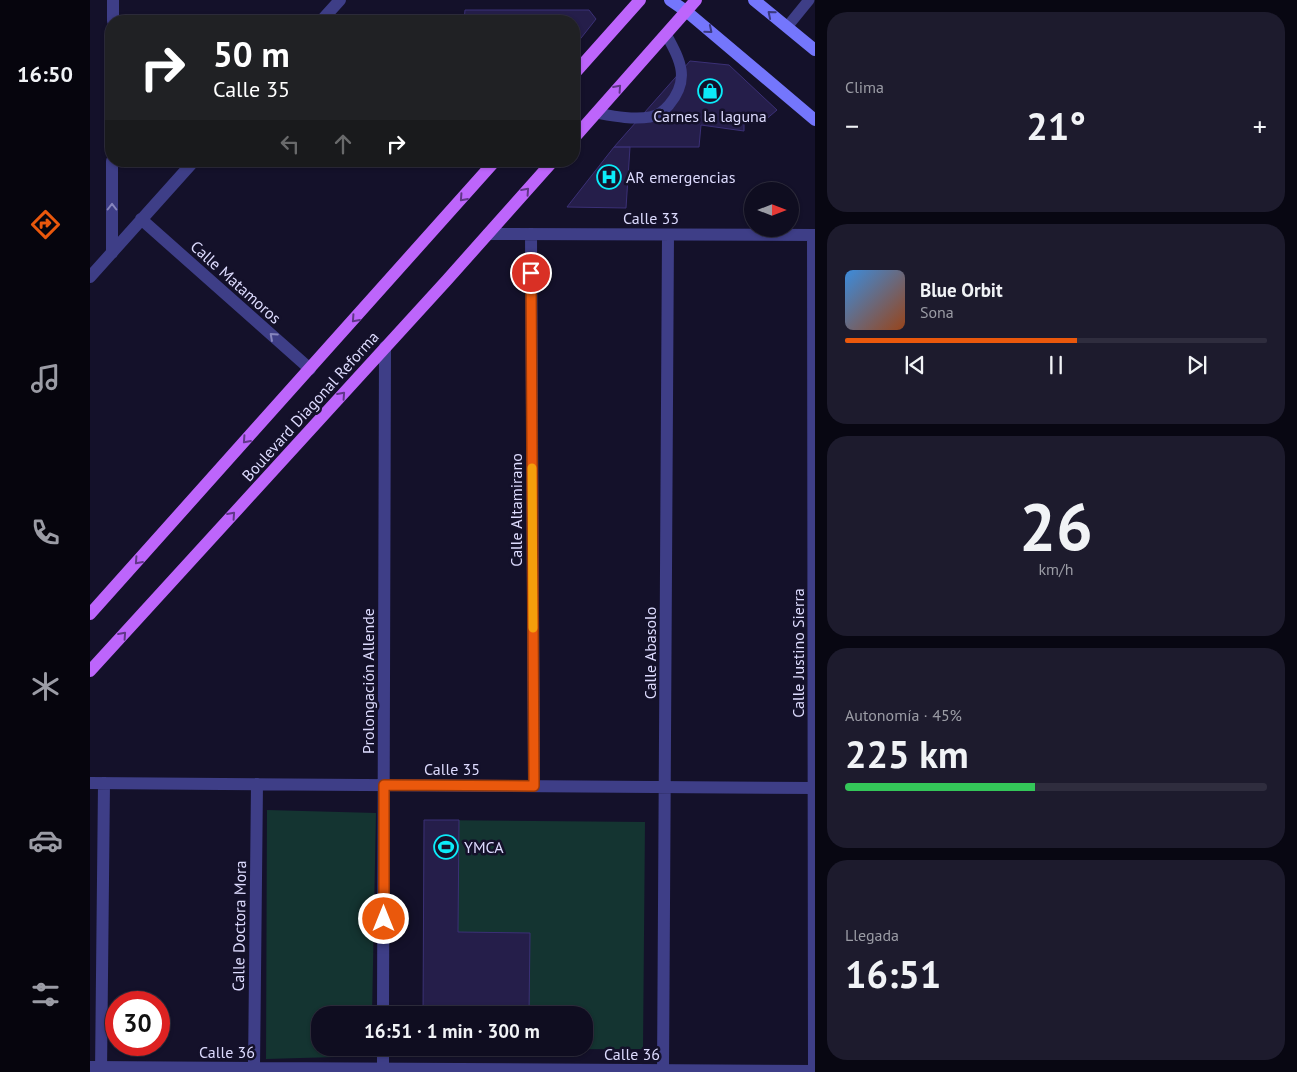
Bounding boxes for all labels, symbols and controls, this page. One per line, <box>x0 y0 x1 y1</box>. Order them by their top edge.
one-way arrow <box>768 11 777 19</box>
one-way arrow <box>703 24 712 33</box>
text: 50 m <box>213 31 290 77</box>
icon: right <box>130 35 195 100</box>
text: 16:50 <box>17 60 73 88</box>
text: Calle 35 <box>213 75 290 103</box>
text: Clima <box>845 77 884 97</box>
shop icon: Carnes la laguna <box>697 78 723 104</box>
one-way arrow <box>612 85 621 94</box>
text: 21° <box>1026 101 1086 150</box>
place label: Carnes la laguna <box>653 106 767 126</box>
text: − <box>845 107 859 144</box>
text: + <box>1253 107 1267 144</box>
icon: left <box>276 130 304 158</box>
icon: ahead <box>329 130 357 158</box>
icon: right <box>382 130 410 158</box>
hospital icon: AR emergencias <box>596 164 622 190</box>
place label: AR emergencias <box>626 167 736 187</box>
north arrow <box>744 182 799 238</box>
map controls <box>744 182 799 237</box>
one-way arrow <box>520 187 529 196</box>
one-way arrow <box>460 192 469 201</box>
one-way arrow <box>107 203 117 210</box>
icon: directions <box>28 207 63 242</box>
street label: Calle 33 <box>623 208 679 228</box>
street label: Calle Matamoros <box>187 236 286 328</box>
pin <box>510 252 552 294</box>
icon: arrive <box>517 259 545 287</box>
text: Blue Orbit <box>920 278 1003 302</box>
text: Sona <box>920 302 954 322</box>
one-way arrow <box>351 313 360 322</box>
street label: Boulevard Diagonal Reforma <box>237 327 383 485</box>
one-way arrow <box>270 333 279 342</box>
icon: previous <box>901 351 929 379</box>
icon: pause <box>1042 351 1070 379</box>
icon: next <box>1183 351 1211 379</box>
icon: music <box>28 361 63 396</box>
one-way arrow <box>336 391 345 400</box>
one-way arrow <box>243 434 252 443</box>
street label: Calle Altamirano <box>506 453 526 567</box>
text: 26 <box>1019 484 1093 568</box>
one-way arrow <box>226 511 235 520</box>
icon: phone <box>28 515 63 550</box>
one-way arrow <box>134 555 143 564</box>
text: km/h <box>1038 559 1074 579</box>
street label: Calle Justino Sierra <box>788 588 808 718</box>
street label: Calle Abasolo <box>640 607 660 699</box>
street label: Prolongación Allende <box>358 608 378 754</box>
one-way arrow <box>117 631 126 640</box>
icon: climate <box>28 669 63 704</box>
text: Autonomía · 45% <box>845 705 962 725</box>
text: 225 km <box>845 729 969 778</box>
street label: Calle 35 <box>424 759 480 779</box>
icon: car <box>28 823 63 858</box>
sports icon: YMCA <box>433 834 459 860</box>
place label: YMCA <box>464 837 504 857</box>
street label: Calle Doctora Mora <box>228 860 250 992</box>
position arrow <box>357 892 409 944</box>
text: Llegada <box>845 925 899 945</box>
text: 16:51 <box>845 949 941 998</box>
icon: filters <box>28 977 63 1012</box>
speed limit sign: 30 <box>105 991 170 1056</box>
text: 16:51 · 1 min · 300 m <box>364 1019 540 1043</box>
street label: Calle 36 <box>199 1042 255 1062</box>
street label: Calle 36 <box>604 1044 660 1064</box>

